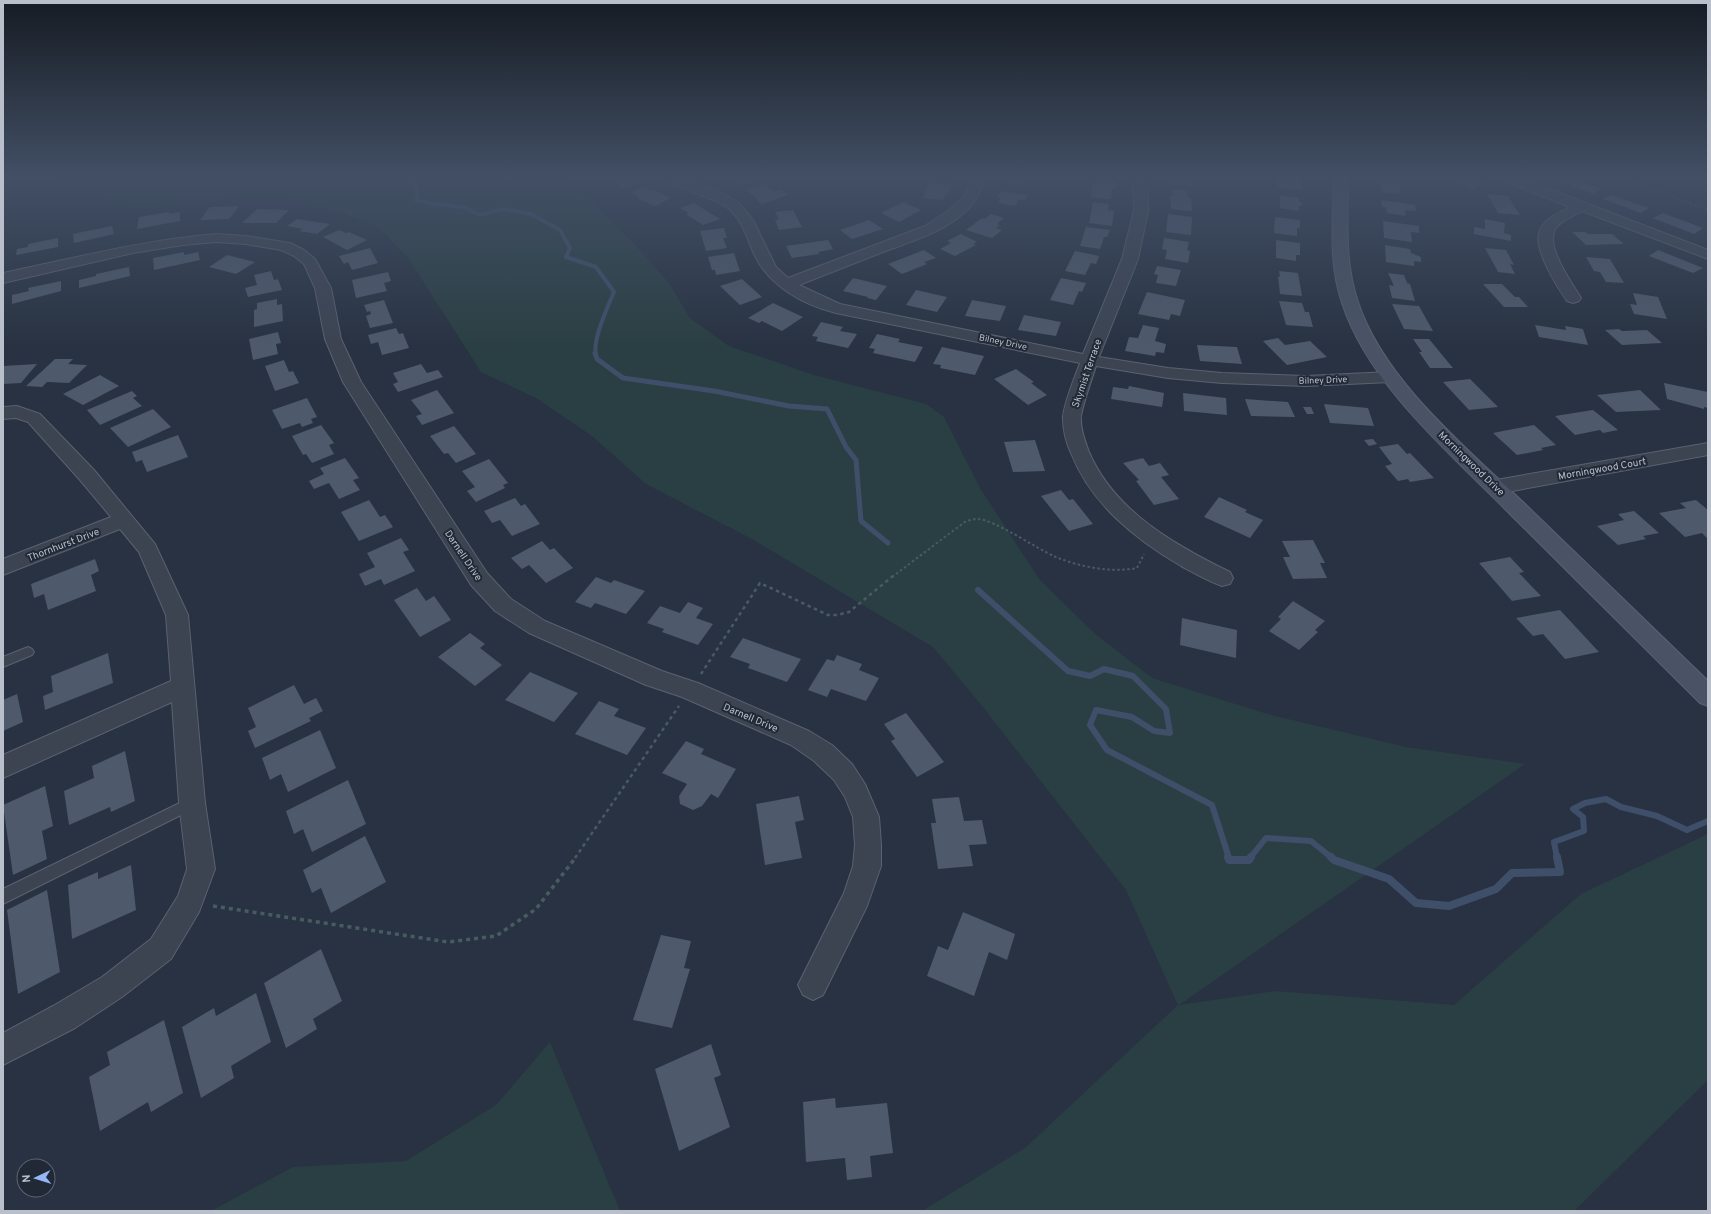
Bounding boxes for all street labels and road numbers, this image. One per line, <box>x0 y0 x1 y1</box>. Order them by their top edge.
street label: Bilney Drive <box>978 332 1028 353</box>
street label: Skymist Terrace <box>1070 337 1105 409</box>
street label: Bilney Drive <box>1299 374 1348 387</box>
street label: Morningwood Drive <box>1435 429 1507 499</box>
street label: Morningwood Court <box>1557 455 1647 484</box>
street label: Thornhurst Drive <box>26 526 101 565</box>
street label: Darnell Drive <box>441 528 484 584</box>
street label: Darnell Drive <box>721 701 780 736</box>

